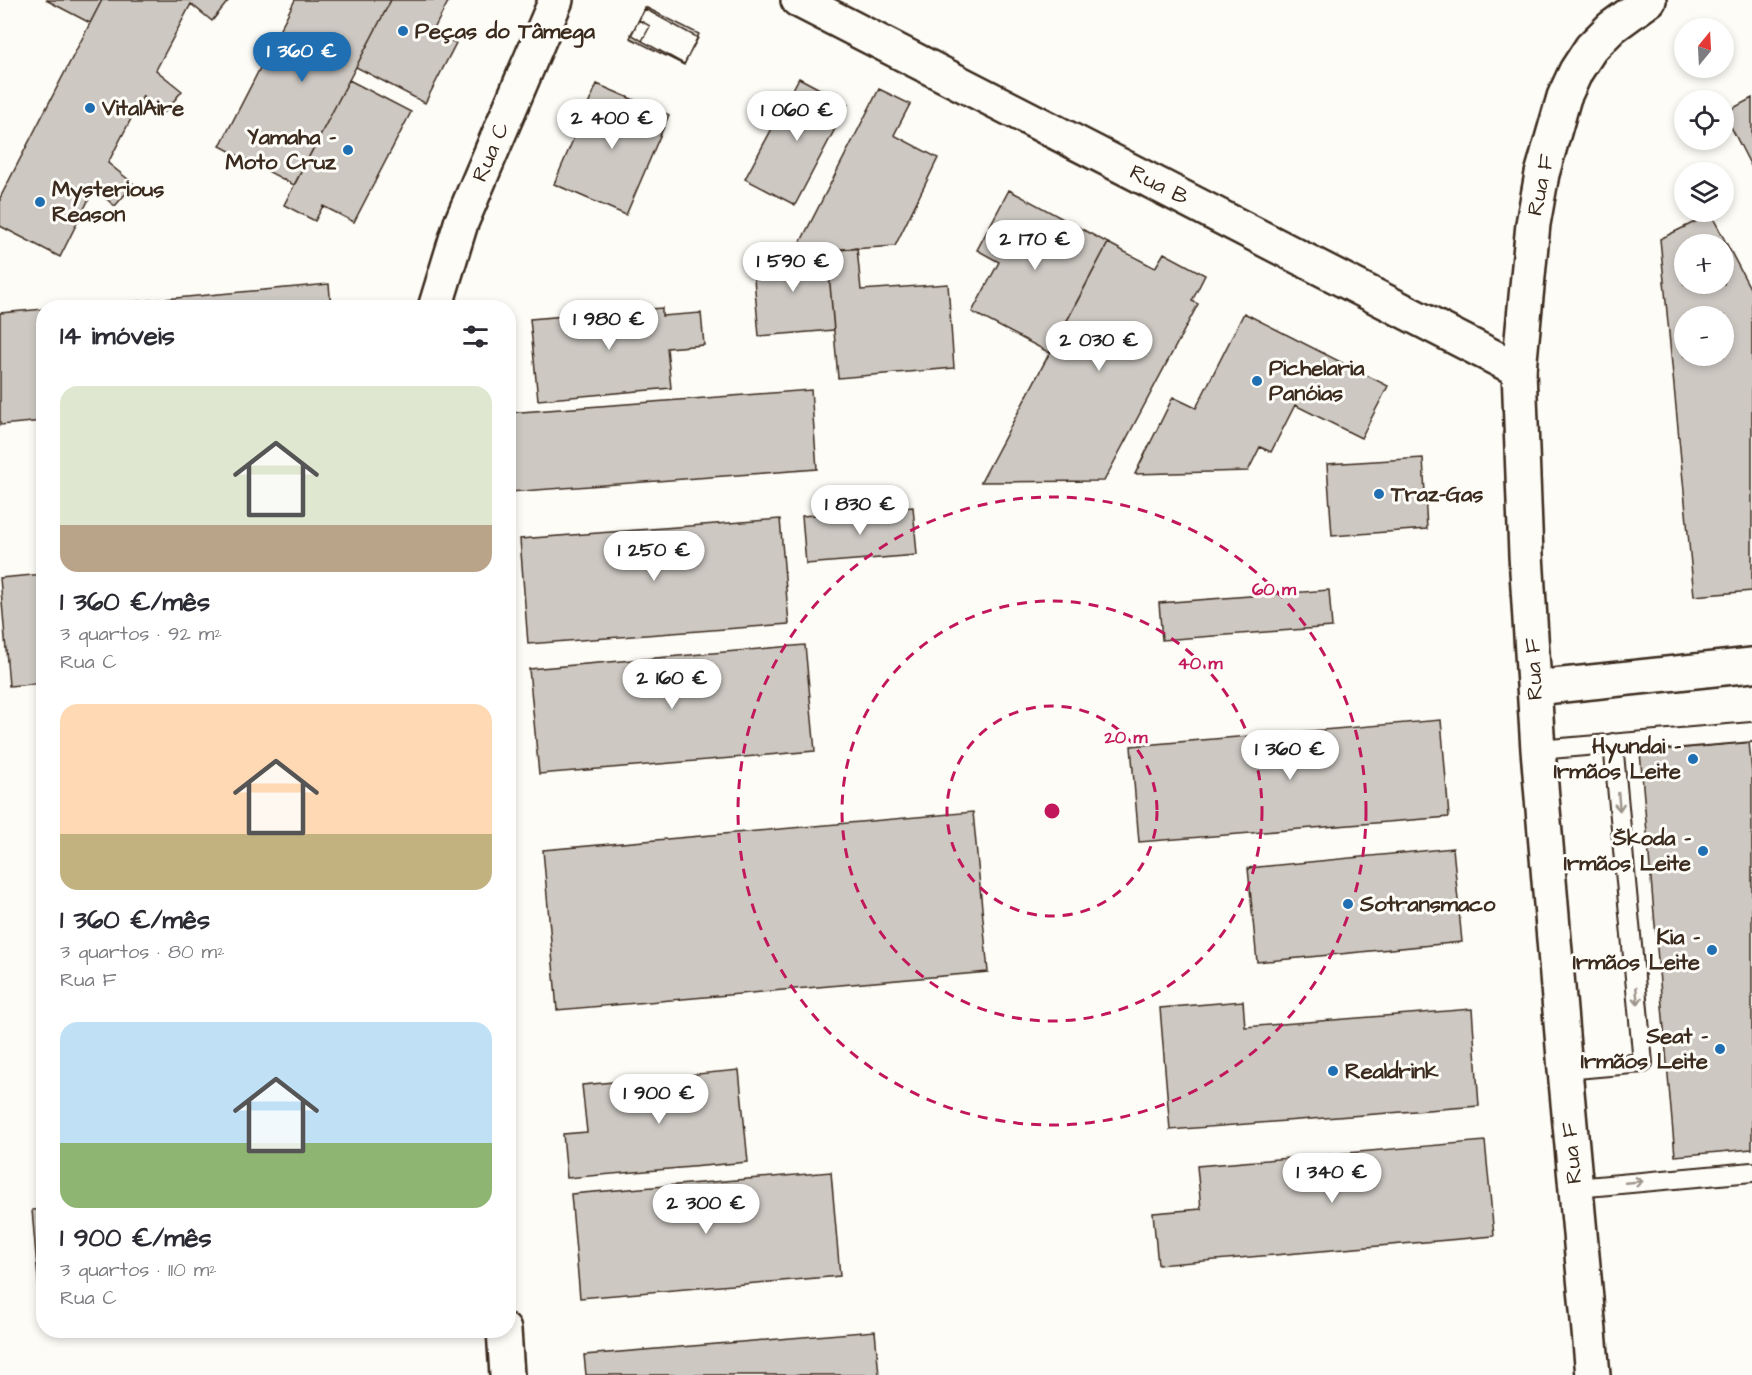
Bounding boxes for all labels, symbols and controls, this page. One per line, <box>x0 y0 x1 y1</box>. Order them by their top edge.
place label: Peças do Tâmega <box>415 16 596 48</box>
north arrow <box>1674 18 1734 78</box>
map controls <box>1674 18 1734 366</box>
marker: Peças do Tâmega <box>396 24 410 38</box>
pin: 1 360 € <box>247 32 357 83</box>
text: 1 360 € <box>267 37 337 65</box>
button: locate <box>1674 90 1734 150</box>
pin: 1 060 € <box>742 91 852 142</box>
place label: VitalAire <box>101 93 184 124</box>
text: 1 060 € <box>761 96 833 124</box>
pin: 2 400 € <box>557 99 667 150</box>
marker: VitalAire <box>83 101 97 115</box>
text: 2 400 € <box>571 104 653 132</box>
street label: Rua C <box>465 117 518 187</box>
place label: Yamaha - Moto Cruz <box>226 122 337 178</box>
marker: Yamaha - Moto Cruz <box>341 143 355 157</box>
street label: Rua F <box>1519 151 1563 219</box>
street label: Rua B <box>1124 157 1194 213</box>
button: layers <box>1674 162 1734 222</box>
place label: Mysterious Reason <box>52 174 164 230</box>
marker: Mysterious Reason <box>33 195 47 209</box>
pin: 2 170 € <box>980 220 1090 271</box>
text: 2 170 € <box>1000 225 1070 253</box>
button: + <box>1674 234 1734 294</box>
pin: 1 590 € <box>738 242 848 293</box>
text: 1 590 € <box>757 247 829 275</box>
pin: 1 980 € <box>554 300 664 351</box>
text: 1 980 € <box>573 305 645 333</box>
button: − <box>1674 306 1734 366</box>
text: 14 imóveis <box>60 318 175 354</box>
icon: filters <box>459 320 492 353</box>
pin: 2 030 € <box>1044 321 1154 372</box>
text: 2 030 € <box>1060 326 1138 354</box>
place label: Pichelaria Panóias <box>1269 353 1365 409</box>
marker: Pichelaria Panóias <box>1250 374 1264 388</box>
icon: home <box>222 425 330 533</box>
place label: Traz-Gas <box>1390 479 1483 510</box>
pin: 1 830 € <box>805 485 915 536</box>
marker: Traz-Gas <box>1372 487 1386 501</box>
text: 1 830 € <box>825 490 895 518</box>
pin: 1 250 € <box>599 531 709 582</box>
text: 1 250 € <box>618 536 690 564</box>
text: 60 m <box>1252 577 1297 602</box>
text: 1 360 €/mês <box>60 584 210 620</box>
text: 3 quartos · 92 m² <box>60 620 222 648</box>
street label: Rua F <box>1517 636 1551 701</box>
text: Rua C <box>60 648 117 676</box>
text: 40 m <box>1178 651 1223 676</box>
pin: 2 160 € <box>617 659 727 710</box>
text: 2 160 € <box>636 664 708 692</box>
text: 20 m <box>1104 725 1148 750</box>
pin: 1 360 € <box>1235 730 1345 781</box>
place label: Hyundai - Irmãos Leite <box>1554 731 1681 787</box>
text: 1 360 € <box>1255 735 1325 763</box>
icon: home <box>222 743 330 851</box>
marker: Hyundai - Irmãos Leite <box>1686 752 1700 766</box>
one-way arrow <box>1614 791 1625 811</box>
centre of rings <box>1042 801 1062 821</box>
place label: Škoda - Irmãos Leite <box>1564 823 1691 879</box>
marker: Škoda - Irmãos Leite <box>1696 844 1710 858</box>
place label: Sotransmaco <box>1359 889 1496 920</box>
marker: Sotransmaco <box>1341 897 1355 911</box>
text: 1 360 €/mês <box>60 902 210 938</box>
place label: Kia - Irmãos Leite <box>1573 922 1700 978</box>
text: 3 quartos · 80 m² <box>60 938 225 966</box>
marker: Kia - Irmãos Leite <box>1705 943 1719 957</box>
text: Rua F <box>60 966 116 994</box>
one-way arrow <box>1632 985 1643 1005</box>
place label: Seat - Irmãos Leite <box>1581 1021 1708 1077</box>
marker: Seat - Irmãos Leite <box>1713 1042 1727 1056</box>
place label: Realdrink <box>1345 1056 1439 1087</box>
icon: home <box>222 1061 330 1169</box>
marker: Realdrink <box>1326 1064 1340 1078</box>
pin: 1 900 € <box>604 1074 714 1125</box>
text: 1 900 € <box>623 1079 695 1107</box>
street label: Rua F <box>1554 1120 1590 1185</box>
pin: 1 340 € <box>1277 1153 1387 1204</box>
text: 1 340 € <box>1297 1158 1367 1186</box>
one-way arrow <box>1623 1177 1643 1188</box>
pin: 2 300 € <box>651 1184 761 1235</box>
text: 2 300 € <box>667 1189 745 1217</box>
text: 1 900 €/mês <box>60 1220 212 1256</box>
text: 3 quartos · 110 m² <box>60 1256 217 1284</box>
text: Rua C <box>60 1284 117 1312</box>

